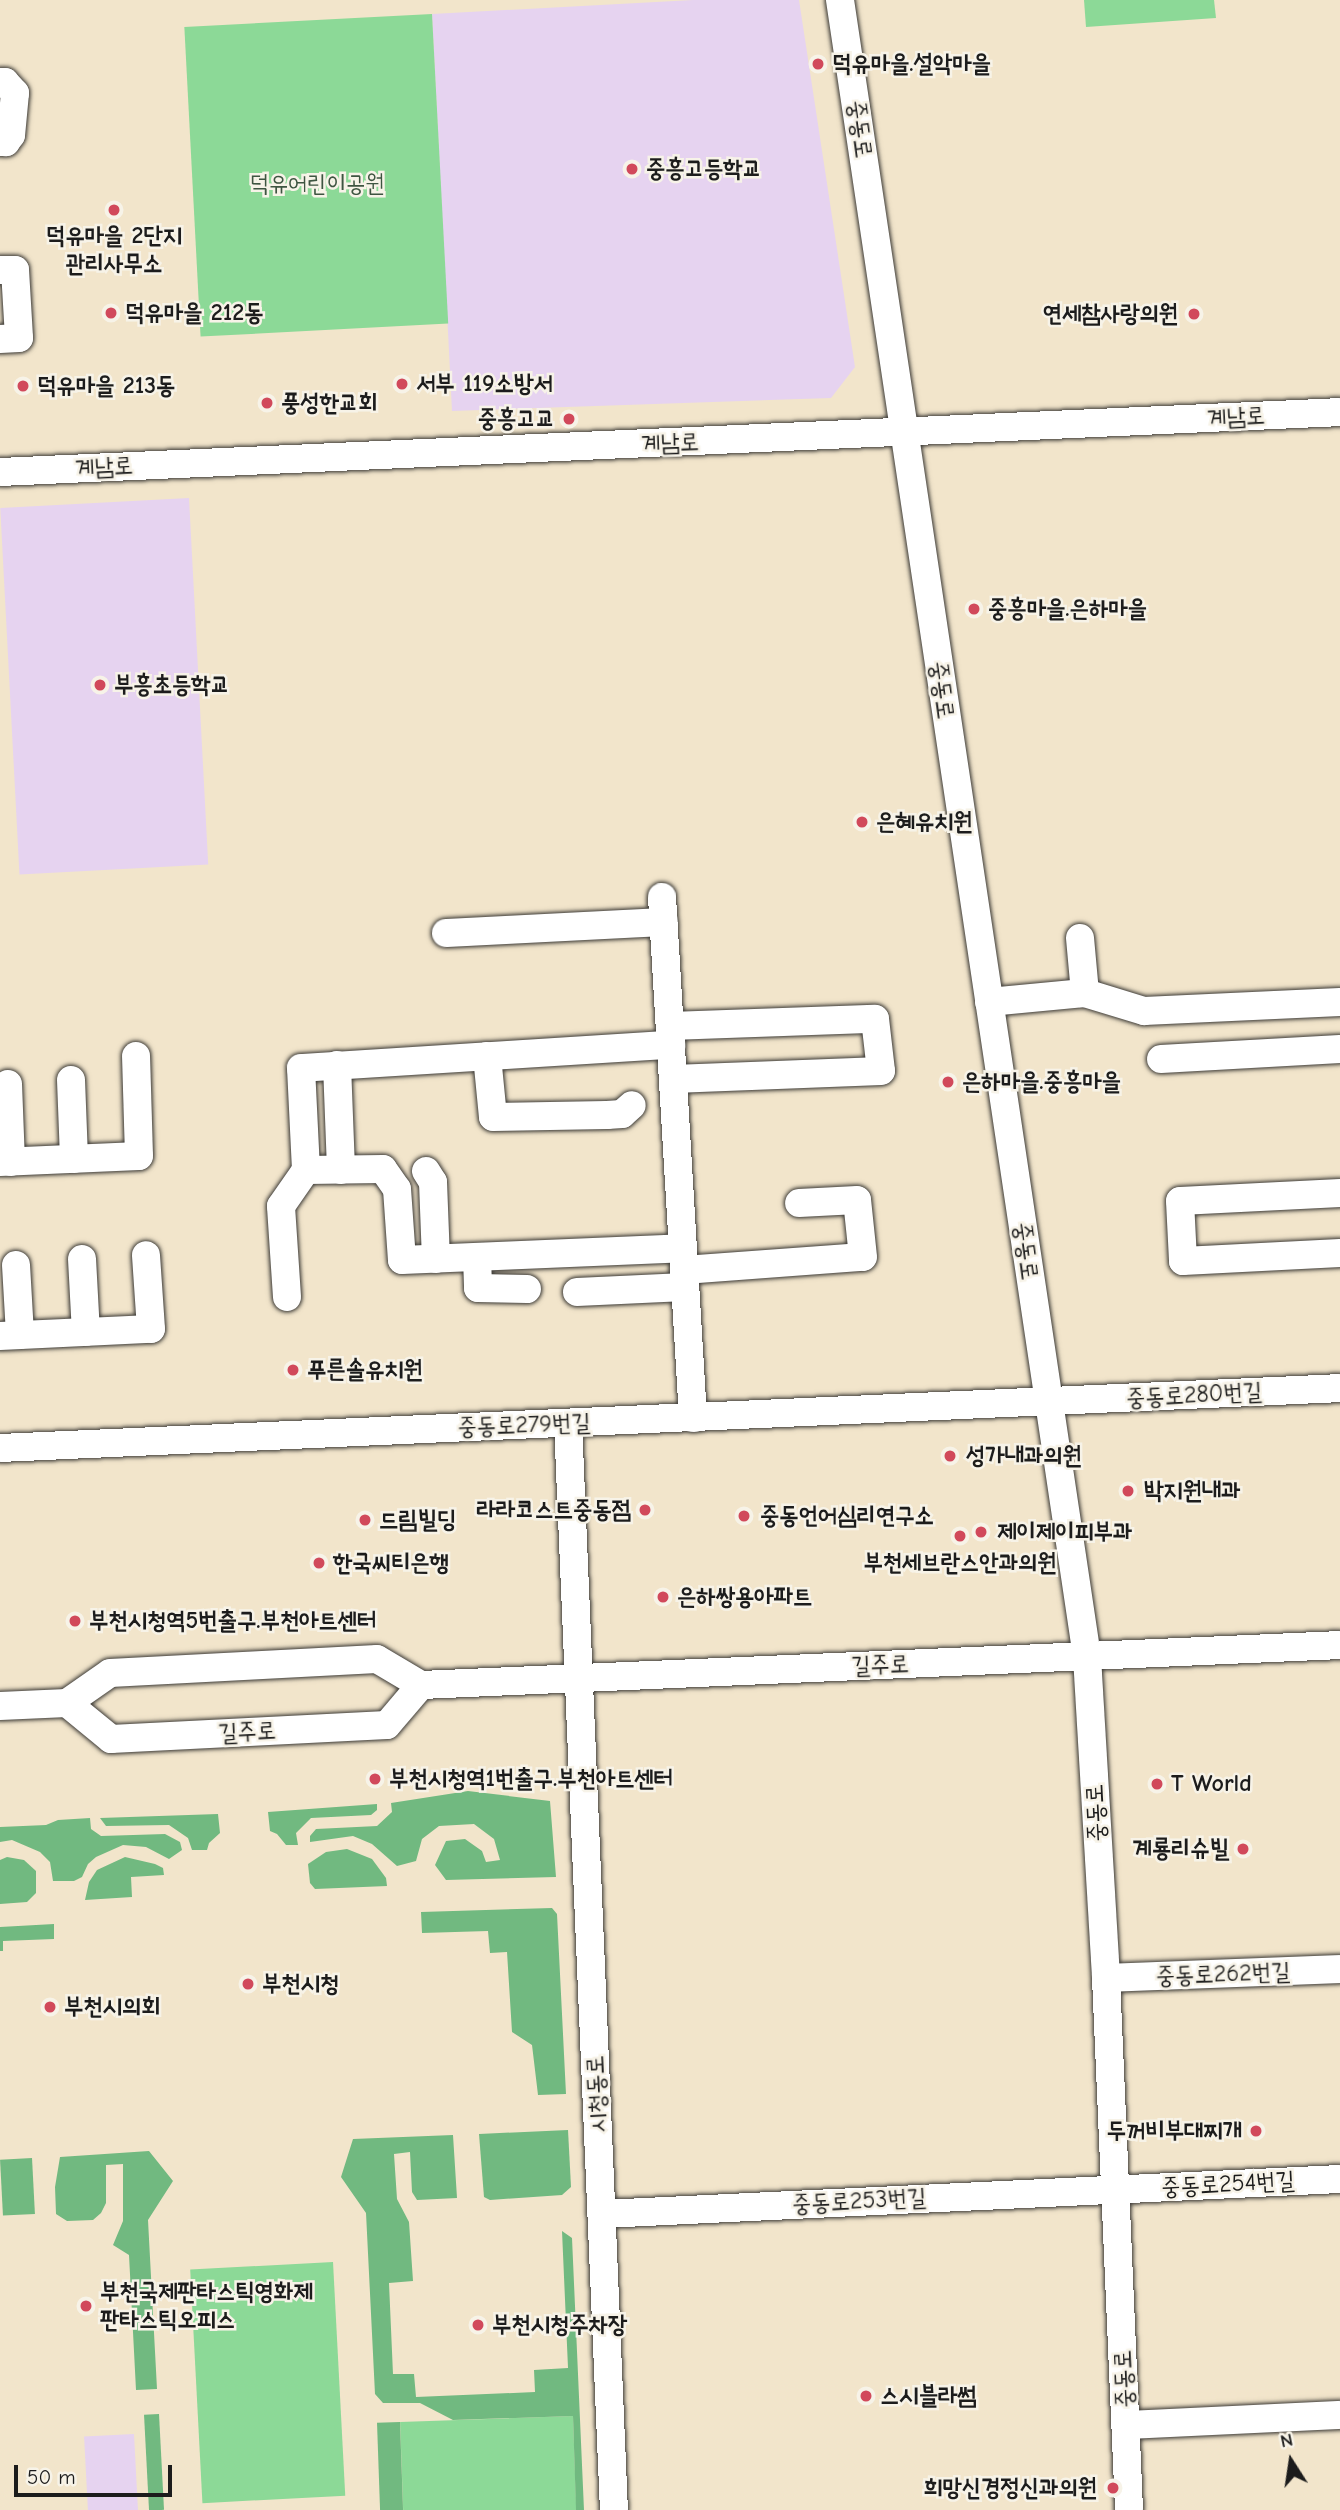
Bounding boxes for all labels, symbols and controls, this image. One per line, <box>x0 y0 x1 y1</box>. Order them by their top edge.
place label: 덕유마을.설악마을 <box>832 50 991 78</box>
marker: 덕유마을.설악마을 <box>810 56 826 72</box>
street label: 중동로 <box>842 98 878 160</box>
place label: 중흥고등학교 <box>646 155 762 183</box>
marker: 중흥고등학교 <box>624 161 640 177</box>
park label: 덕유어린이공원 <box>249 170 385 198</box>
marker: 덕유마을 2단지 관리사무소 <box>106 202 122 218</box>
place label: 덕유마을 2단지 관리사무소 <box>46 222 182 278</box>
place label: 덕유마을 212동 <box>125 299 263 327</box>
place label: 연세참사랑의원 <box>1043 300 1178 328</box>
marker: 연세참사랑의원 <box>1184 304 1204 324</box>
marker: 덕유마을 212동 <box>103 305 119 321</box>
place label: 서부 119소방서 <box>416 370 553 398</box>
place label: 덕유마을 213동 <box>37 372 175 400</box>
marker: 서부 119소방서 <box>394 376 410 392</box>
marker: 덕유마을 213동 <box>15 378 31 394</box>
place label: 풍성한교회 <box>281 389 378 417</box>
marker: 풍성한교회 <box>259 395 275 411</box>
street label: 계남로 <box>1206 401 1266 433</box>
place label: 중흥고교 <box>478 405 555 433</box>
marker: 중흥고교 <box>561 411 577 427</box>
street label: 계남로 <box>641 428 699 458</box>
street label: 계남로 <box>74 451 134 483</box>
place label: 중흥마을.은하마을 <box>988 595 1147 623</box>
marker: 중흥마을.은하마을 <box>966 601 982 617</box>
street label: 중동로 <box>924 659 960 721</box>
place label: 부흥초등학교 <box>114 671 230 699</box>
marker: 부흥초등학교 <box>92 677 108 693</box>
place label: 은혜유치원 <box>876 808 973 836</box>
marker: 은혜유치원 <box>854 814 870 830</box>
place label: 은하마을.중흥마을 <box>962 1068 1121 1096</box>
marker: 은하마을.중흥마을 <box>940 1074 956 1090</box>
street label: 중동로 <box>1008 1220 1044 1282</box>
place label: 푸른솔유치원 <box>307 1356 423 1384</box>
marker: 푸른솔유치원 <box>285 1362 301 1378</box>
street label: 중동로280번길 <box>1125 1377 1263 1413</box>
street label: 중동로279번길 <box>457 1408 591 1442</box>
place label: 성가내과의원 <box>966 1442 1082 1470</box>
marker: 성가내과의원 <box>940 1446 960 1466</box>
place label: 박지원내과 <box>1144 1477 1241 1505</box>
marker: 박지원내과 <box>1118 1481 1138 1501</box>
place label: 라라코스트중동점 <box>476 1496 631 1524</box>
marker: 라라코스트중동점 <box>637 1502 653 1518</box>
place label: 중동언어심리연구소 <box>760 1502 934 1530</box>
place label: 드림빌딩 <box>379 1506 456 1534</box>
marker: 중동언어심리연구소 <box>734 1506 754 1526</box>
marker: 드림빌딩 <box>357 1512 373 1528</box>
place label: 제이제이피부과 <box>997 1518 1132 1546</box>
marker: 제이제이피부과 <box>971 1522 991 1542</box>
marker: 부천세브란스안과의원 <box>950 1526 970 1546</box>
place label: 한국씨티은행 <box>333 1549 449 1577</box>
place label: 부천세브란스안과의원 <box>863 1549 1057 1577</box>
marker: 한국씨티은행 <box>311 1555 327 1571</box>
place label: 은하쌍용아파트 <box>677 1583 812 1611</box>
marker: 은하쌍용아파트 <box>655 1589 671 1605</box>
place label: 부천시청역5번출구.부천아트센터 <box>89 1607 376 1635</box>
marker: 부천시청역5번출구.부천아트센터 <box>67 1613 83 1629</box>
street label: 길주로 <box>851 1650 909 1680</box>
street label: 길주로 <box>217 1716 277 1748</box>
place label: 부천시청역1번출구.부천아트센터 <box>389 1765 673 1793</box>
place label: T World <box>1171 1770 1252 1798</box>
marker: 부천시청역1번출구.부천아트센터 <box>367 1771 383 1787</box>
marker: T World <box>1149 1776 1165 1792</box>
street label: 중동로 <box>1080 1783 1112 1843</box>
place label: 계룡리슈빌 <box>1132 1835 1229 1863</box>
marker: 계룡리슈빌 <box>1235 1841 1251 1857</box>
street label: 중동로262번길 <box>1155 1957 1291 1991</box>
place label: 부천시청 <box>262 1970 339 1998</box>
marker: 부천시청 <box>240 1976 256 1992</box>
place label: 부천시의회 <box>64 1993 161 2021</box>
marker: 부천시의회 <box>42 1999 58 2015</box>
street label: 시청동로 <box>581 2055 613 2133</box>
place label: 두꺼비부대찌개 <box>1107 2117 1242 2145</box>
marker: 두꺼비부대찌개 <box>1248 2123 1264 2139</box>
street label: 중동로254번길 <box>1160 2166 1296 2202</box>
street label: 중동로253번길 <box>791 2183 927 2219</box>
place label: 부천국제판타스틱영화제 판타스틱오피스 <box>100 2278 312 2334</box>
marker: 부천국제판타스틱영화제 판타스틱오피스 <box>78 2298 94 2314</box>
place label: 부천시청주차장 <box>492 2311 627 2339</box>
marker: 부천시청주차장 <box>470 2317 486 2333</box>
street label: 중동로 <box>1108 2349 1140 2409</box>
place label: 스시블라썸 <box>880 2382 977 2410</box>
marker: 스시블라썸 <box>858 2388 874 2404</box>
north arrow <box>1256 2426 1326 2496</box>
text: N <box>1278 2428 1295 2453</box>
scale bar <box>18 2450 175 2494</box>
text: 50 m <box>27 2465 76 2489</box>
place label: 희망신경정신과의원 <box>923 2474 1097 2502</box>
marker: 희망신경정신과의원 <box>1103 2478 1123 2498</box>

